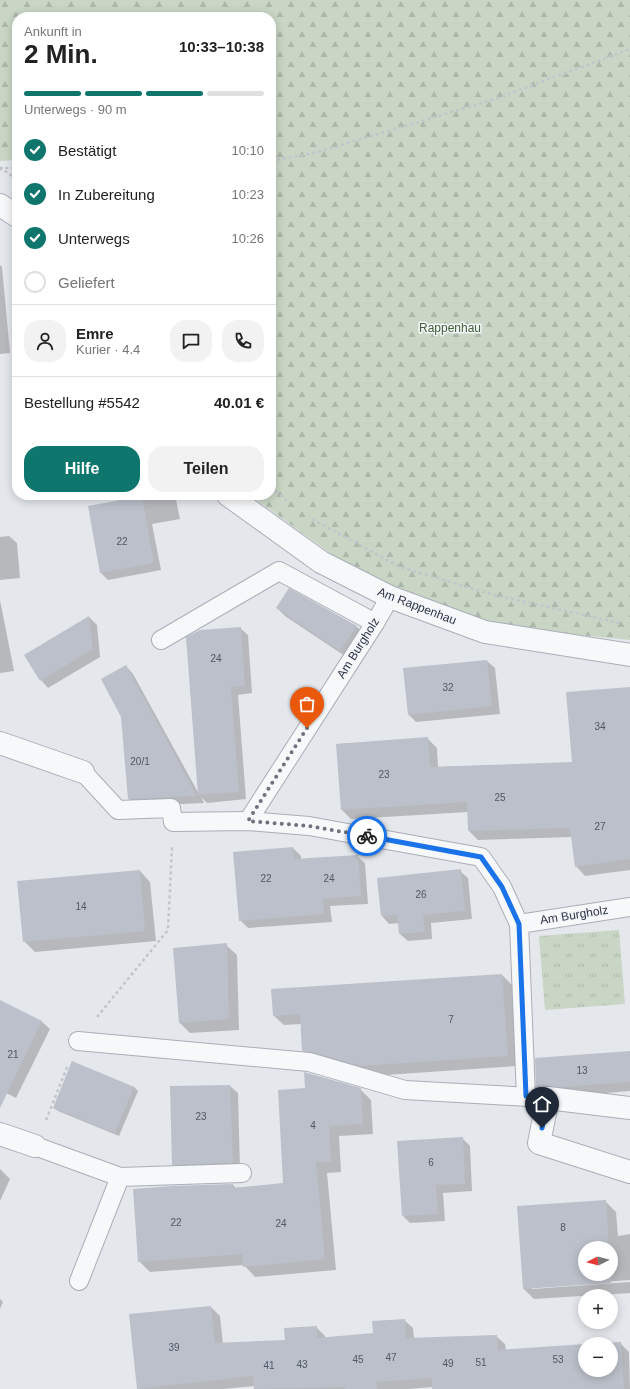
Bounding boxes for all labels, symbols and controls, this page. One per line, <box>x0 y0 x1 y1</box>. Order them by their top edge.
text: Ankunft in <box>24 24 82 39</box>
text: 10:33–10:38 <box>179 38 264 55</box>
text: 2 Min. <box>24 39 98 69</box>
text: Unterwegs · 90 m <box>24 102 127 117</box>
icon: check <box>24 139 46 161</box>
text: Bestätigt <box>58 142 116 159</box>
text: 10:10 <box>231 143 264 158</box>
icon: check <box>24 183 46 205</box>
text: In Zubereitung <box>58 186 155 203</box>
text: 10:23 <box>231 187 264 202</box>
icon: check <box>24 227 46 249</box>
text: Unterwegs <box>58 230 130 247</box>
text: 10:26 <box>231 231 264 246</box>
text: Geliefert <box>58 274 115 291</box>
button: person <box>24 320 66 362</box>
button: chat <box>170 320 212 362</box>
button: phone <box>222 320 264 362</box>
park label: Rappenhau <box>419 321 481 335</box>
text: Emre <box>76 325 114 342</box>
text: Kurier · 4.4 <box>76 342 140 357</box>
text: Bestellung #5542 <box>24 394 140 411</box>
text: 40.01 € <box>214 394 264 411</box>
button: Hilfe <box>24 446 140 492</box>
button: Teilen <box>148 446 264 492</box>
house number: 22 <box>116 536 128 547</box>
street label: Am Rappenhau <box>376 585 458 627</box>
street label: Am Burgholz <box>334 615 382 681</box>
house number: 24 <box>210 653 222 664</box>
house number: 32 <box>442 682 454 693</box>
pin <box>290 687 324 728</box>
icon: bag <box>296 693 318 715</box>
house number: 34 <box>594 721 606 732</box>
house number: 20/1 <box>130 756 150 767</box>
house number: 23 <box>378 769 390 780</box>
house number: 25 <box>494 792 506 803</box>
courier <box>347 816 387 856</box>
house number: 27 <box>594 821 606 832</box>
icon: bike <box>356 825 378 847</box>
house number: 22 <box>260 873 272 884</box>
house number: 24 <box>323 873 335 884</box>
house number: 26 <box>415 889 427 900</box>
house number: 14 <box>75 901 87 912</box>
street label: Am Burgholz <box>539 903 609 927</box>
house number: 7 <box>448 1014 454 1025</box>
house number: 21 <box>7 1049 19 1060</box>
house number: 13 <box>576 1065 588 1076</box>
pin <box>525 1087 559 1128</box>
icon: home <box>531 1093 553 1115</box>
house number: 23 <box>195 1111 207 1122</box>
house number: 4 <box>310 1120 316 1131</box>
house number: 6 <box>428 1157 434 1168</box>
house number: 22 <box>170 1217 182 1228</box>
house number: 24 <box>275 1218 287 1229</box>
house number: 8 <box>560 1222 566 1233</box>
north arrow <box>578 1241 618 1281</box>
map controls <box>578 1241 618 1377</box>
button: + <box>578 1289 618 1329</box>
button: − <box>578 1337 618 1377</box>
house number: 39 <box>168 1342 180 1353</box>
house number: 47 <box>385 1352 397 1363</box>
house number: 45 <box>352 1354 364 1365</box>
house number: 53 <box>552 1354 564 1365</box>
house number: 51 <box>475 1357 487 1368</box>
house number: 49 <box>442 1358 454 1369</box>
house number: 43 <box>296 1359 308 1370</box>
house number: 41 <box>263 1360 275 1371</box>

